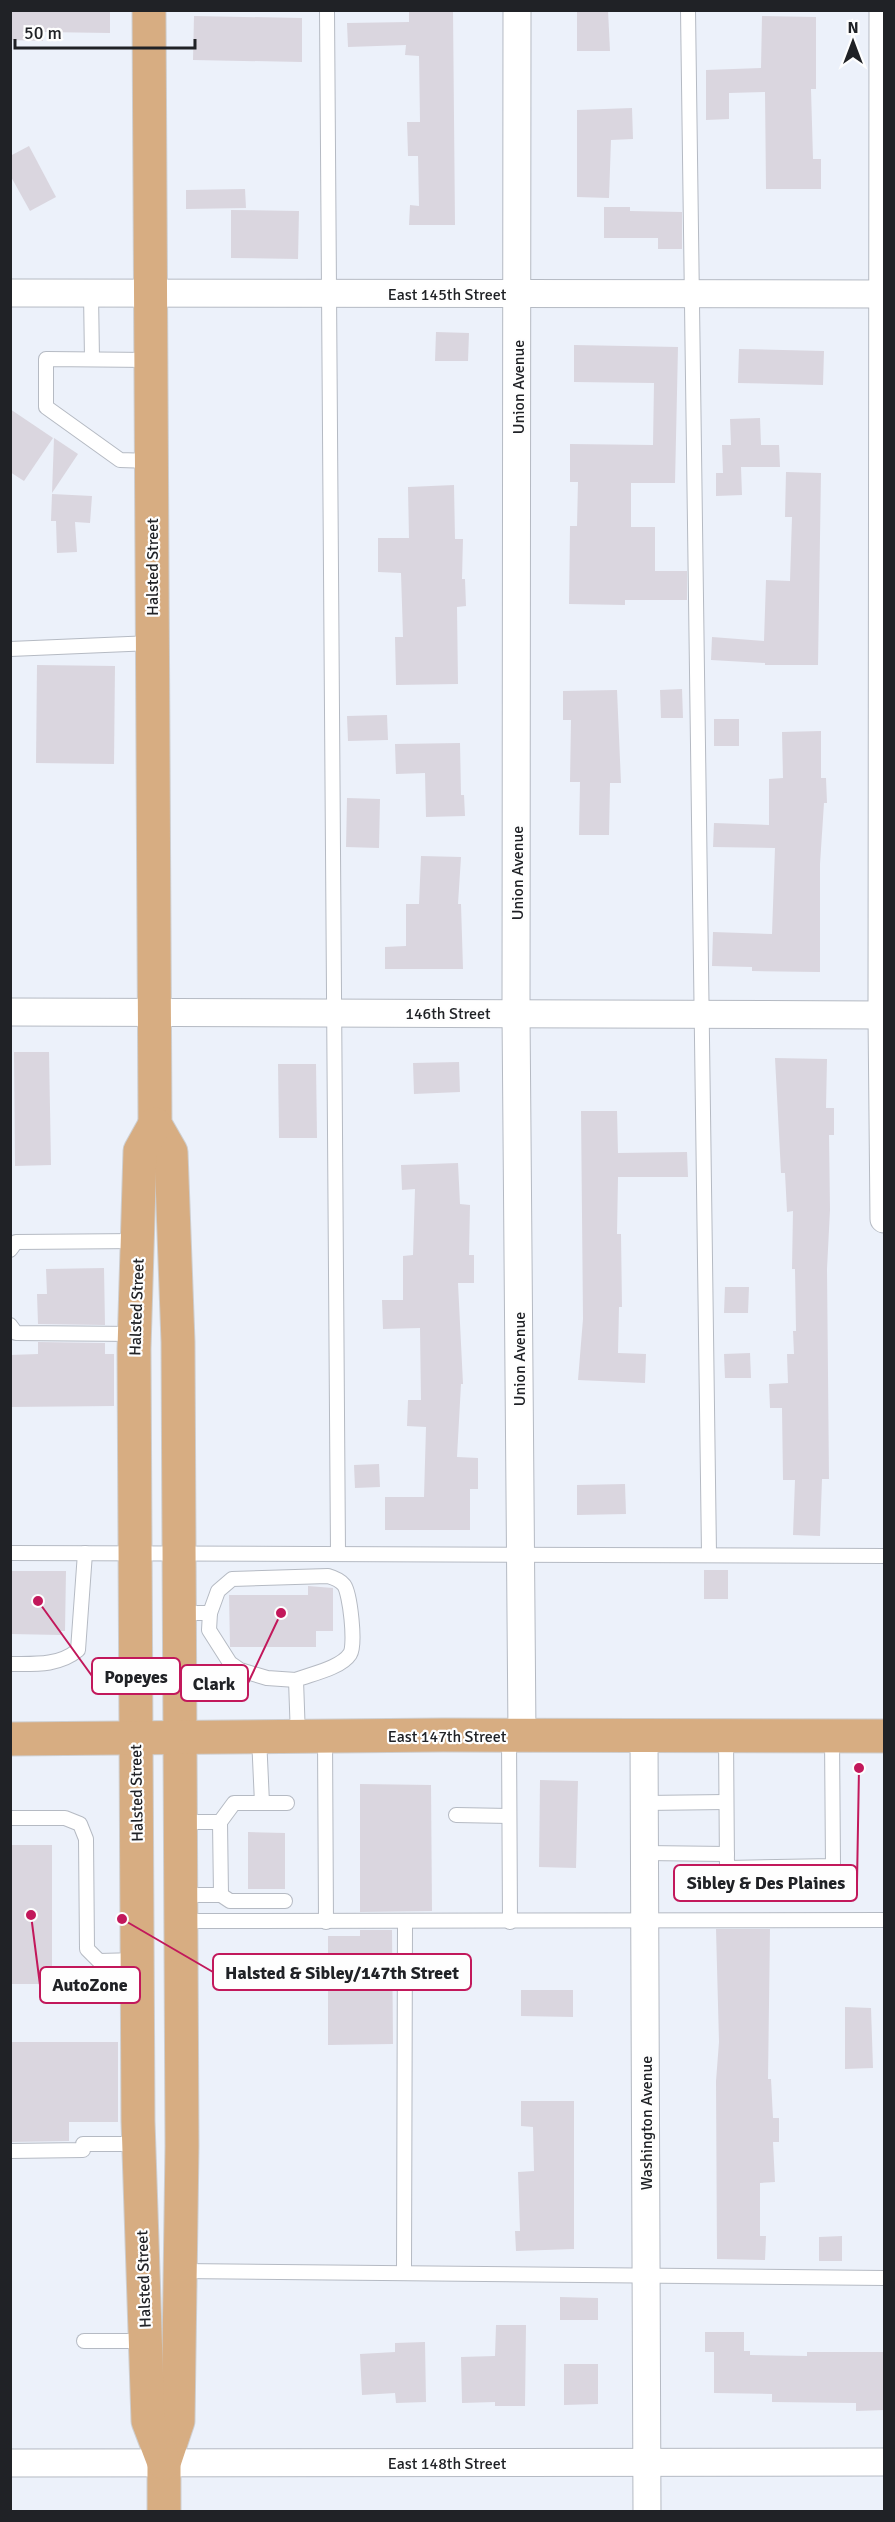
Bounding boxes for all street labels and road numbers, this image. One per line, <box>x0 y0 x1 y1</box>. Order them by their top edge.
street label: East 145th Street <box>388 285 507 305</box>
street label: Union Avenue <box>509 340 529 434</box>
street label: Halsted Street <box>143 518 163 616</box>
street label: Union Avenue <box>508 826 528 920</box>
street label: 146th Street <box>405 1004 491 1024</box>
street label: Halsted Street <box>125 1257 149 1356</box>
street label: Union Avenue <box>510 1312 530 1406</box>
street label: East 147th Street <box>388 1727 507 1747</box>
street label: Halsted Street <box>126 1744 148 1842</box>
street label: Washington Avenue <box>637 2056 657 2190</box>
street label: Halsted Street <box>132 2229 156 2328</box>
street label: East 148th Street <box>388 2454 507 2474</box>

